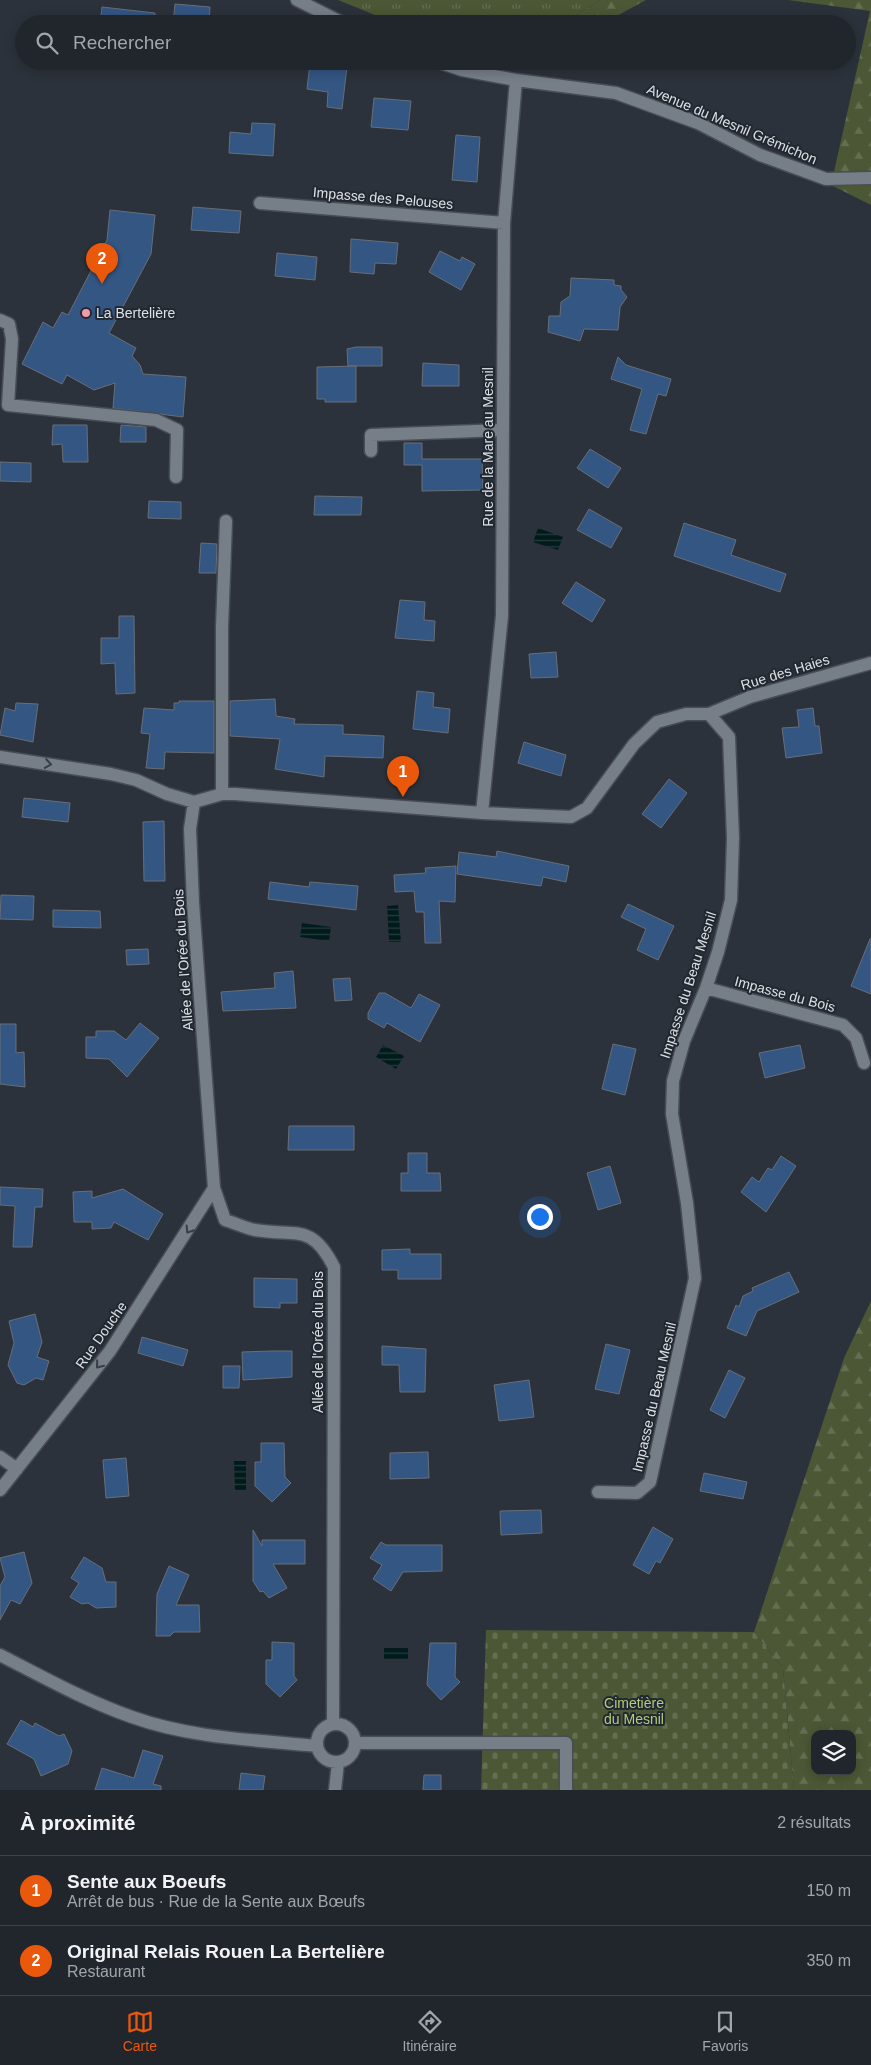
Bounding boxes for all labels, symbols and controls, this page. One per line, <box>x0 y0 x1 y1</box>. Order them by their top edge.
search box <box>15 15 856 70</box>
icon: search <box>33 29 61 57</box>
text: Rechercher <box>73 32 171 53</box>
street label: Avenue du Mesnil Grémichon <box>644 81 820 167</box>
street label: Impasse des Pelouses <box>312 184 454 212</box>
pin: 2 <box>86 243 118 284</box>
place label: La Bertelière <box>96 305 176 321</box>
marker: La Bertelière <box>80 307 92 319</box>
street label: Rue de la Mare au Mesnil <box>480 367 496 527</box>
street label: Rue des Haies <box>739 651 831 693</box>
pin: 1 <box>387 756 419 797</box>
one-way arrow <box>44 759 53 769</box>
street label: Allée de l'Orée du Bois <box>170 889 196 1031</box>
street label: Impasse du Beau Mesnil <box>657 910 719 1060</box>
street label: Impasse du Bois <box>733 973 837 1015</box>
your location <box>527 1204 553 1230</box>
one-way arrow <box>185 1224 195 1233</box>
street label: Allée de l'Orée du Bois <box>310 1271 326 1413</box>
street label: Rue Douche <box>72 1298 130 1371</box>
street label: Impasse du Beau Mesnil <box>629 1321 679 1473</box>
one-way arrow <box>97 1359 105 1368</box>
park label: Cimetière du Mesnil <box>604 1695 664 1727</box>
map controls <box>811 1730 856 1775</box>
button: layers <box>811 1730 856 1775</box>
text: À proximité <box>20 1811 136 1834</box>
text: 2 résultats <box>777 1814 851 1831</box>
text: Sente aux Boeufs <box>67 1871 226 1892</box>
text: 1 <box>32 1882 40 1899</box>
text: 150 m <box>807 1882 851 1899</box>
text: Arrêt de bus · Rue de la Sente aux Bœufs <box>67 1893 365 1910</box>
text: Original Relais Rouen La Bertelière <box>67 1941 385 1962</box>
text: 2 <box>32 1952 40 1969</box>
text: 350 m <box>807 1952 851 1969</box>
text: Restaurant <box>67 1963 145 1980</box>
tab: Carte <box>123 2008 157 2054</box>
tab: Itinéraire <box>402 2008 457 2054</box>
tab: Favoris <box>702 2008 748 2054</box>

